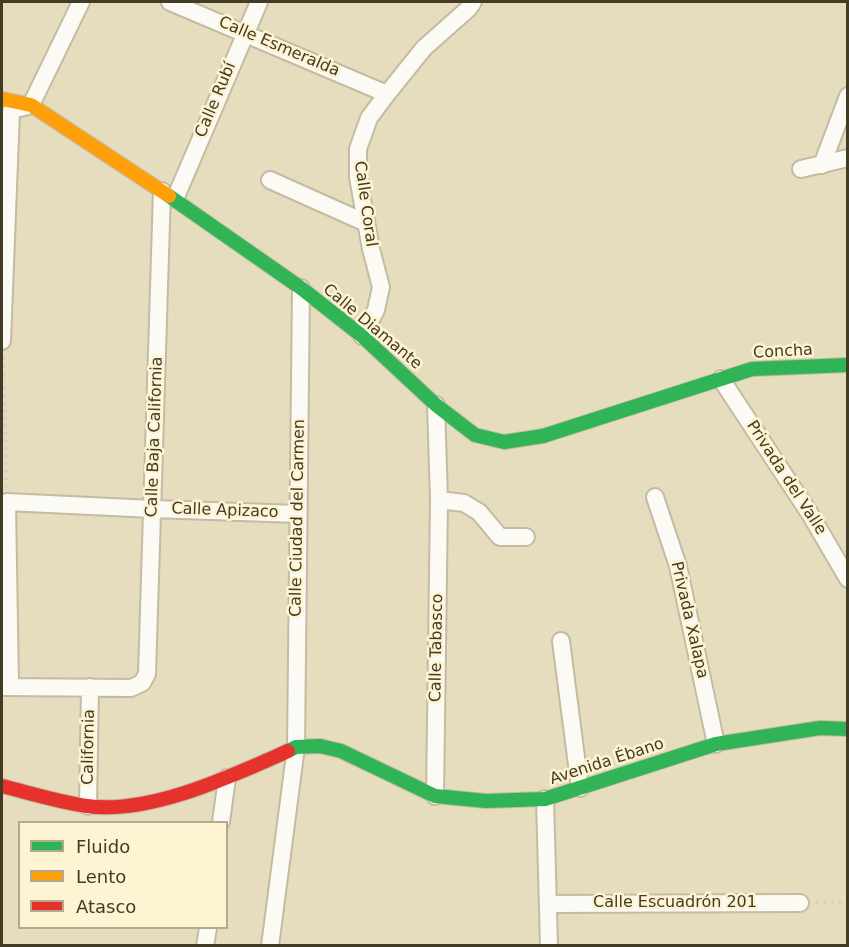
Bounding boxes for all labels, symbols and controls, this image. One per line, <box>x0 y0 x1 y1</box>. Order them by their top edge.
street label: Calle Esmeralda <box>216 13 342 81</box>
street label: Calle Rubí <box>192 59 240 141</box>
street label: Calle Coral <box>349 160 381 248</box>
street label: Calle Diamante <box>319 280 425 374</box>
street label: Concha <box>753 341 813 363</box>
street label: Calle Baja California <box>143 356 167 518</box>
street label: Privada del Valle <box>742 417 830 539</box>
street label: Calle Ciudad del Carmen <box>287 419 309 617</box>
street label: Calle Apizaco <box>171 500 279 522</box>
street label: Privada Xalapa <box>666 560 712 680</box>
street label: Calle Tabasco <box>426 594 448 702</box>
street label: California <box>79 709 99 785</box>
street label: Avenida Ébano <box>547 734 667 790</box>
legend <box>18 821 228 929</box>
text: Fluido <box>76 836 130 857</box>
text: Lento <box>76 866 126 887</box>
street label: Calle Escuadrón 201 <box>593 893 757 913</box>
text: Atasco <box>76 896 136 917</box>

